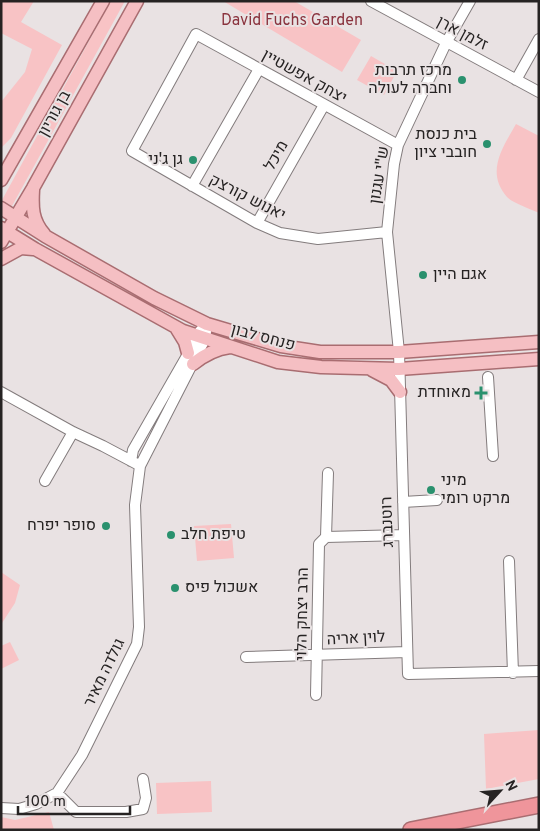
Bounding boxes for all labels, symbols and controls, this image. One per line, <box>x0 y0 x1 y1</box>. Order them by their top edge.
park label: David Fuchs Garden <box>221 11 363 31</box>
street label: זלמן ארן <box>433 12 491 56</box>
street label: יצחק אפשטיין <box>258 45 350 109</box>
place label: מרכז תרבות וחברה לעולה <box>368 61 452 99</box>
marker: מרכז תרבות וחברה לעולה <box>456 74 468 86</box>
street label: בן גוריון <box>34 87 76 141</box>
place label: בית כנסת חובבי ציון <box>414 125 478 163</box>
street label: מיכל <box>261 137 293 175</box>
marker: בית כנסת חובבי ציון <box>481 138 493 150</box>
street label: ש"י עגנון <box>366 145 394 205</box>
place label: גן ג'ני <box>148 150 183 170</box>
marker: גן ג'ני <box>187 154 199 166</box>
street label: יאנוש קורצק <box>205 170 289 226</box>
place label: אגם היין <box>433 265 487 285</box>
marker: אגם היין <box>417 269 429 281</box>
street label: פנחס לבון <box>229 320 297 356</box>
place label: מאוחדת <box>418 383 471 403</box>
marker: מאוחדת <box>475 387 487 399</box>
place label: מיני מרקט רומי <box>441 471 510 509</box>
marker: מיני מרקט רומי <box>425 484 437 496</box>
street label: רוטנברג <box>377 496 399 548</box>
place label: סופר יפרח <box>27 516 96 536</box>
marker: סופר יפרח <box>100 520 112 532</box>
place label: טיפת חלב <box>181 525 246 545</box>
marker: טיפת חלב <box>165 529 177 541</box>
street label: הרב יצחק הלוי <box>292 567 314 661</box>
place label: אשכול פיס <box>185 578 258 598</box>
marker: אשכול פיס <box>169 582 181 594</box>
street label: לוין אריה <box>326 627 386 651</box>
street label: גולדה מאיר <box>80 635 130 711</box>
north arrow <box>475 766 525 816</box>
text: N <box>500 778 520 794</box>
scale bar <box>18 784 130 816</box>
text: 100 m <box>25 793 66 812</box>

